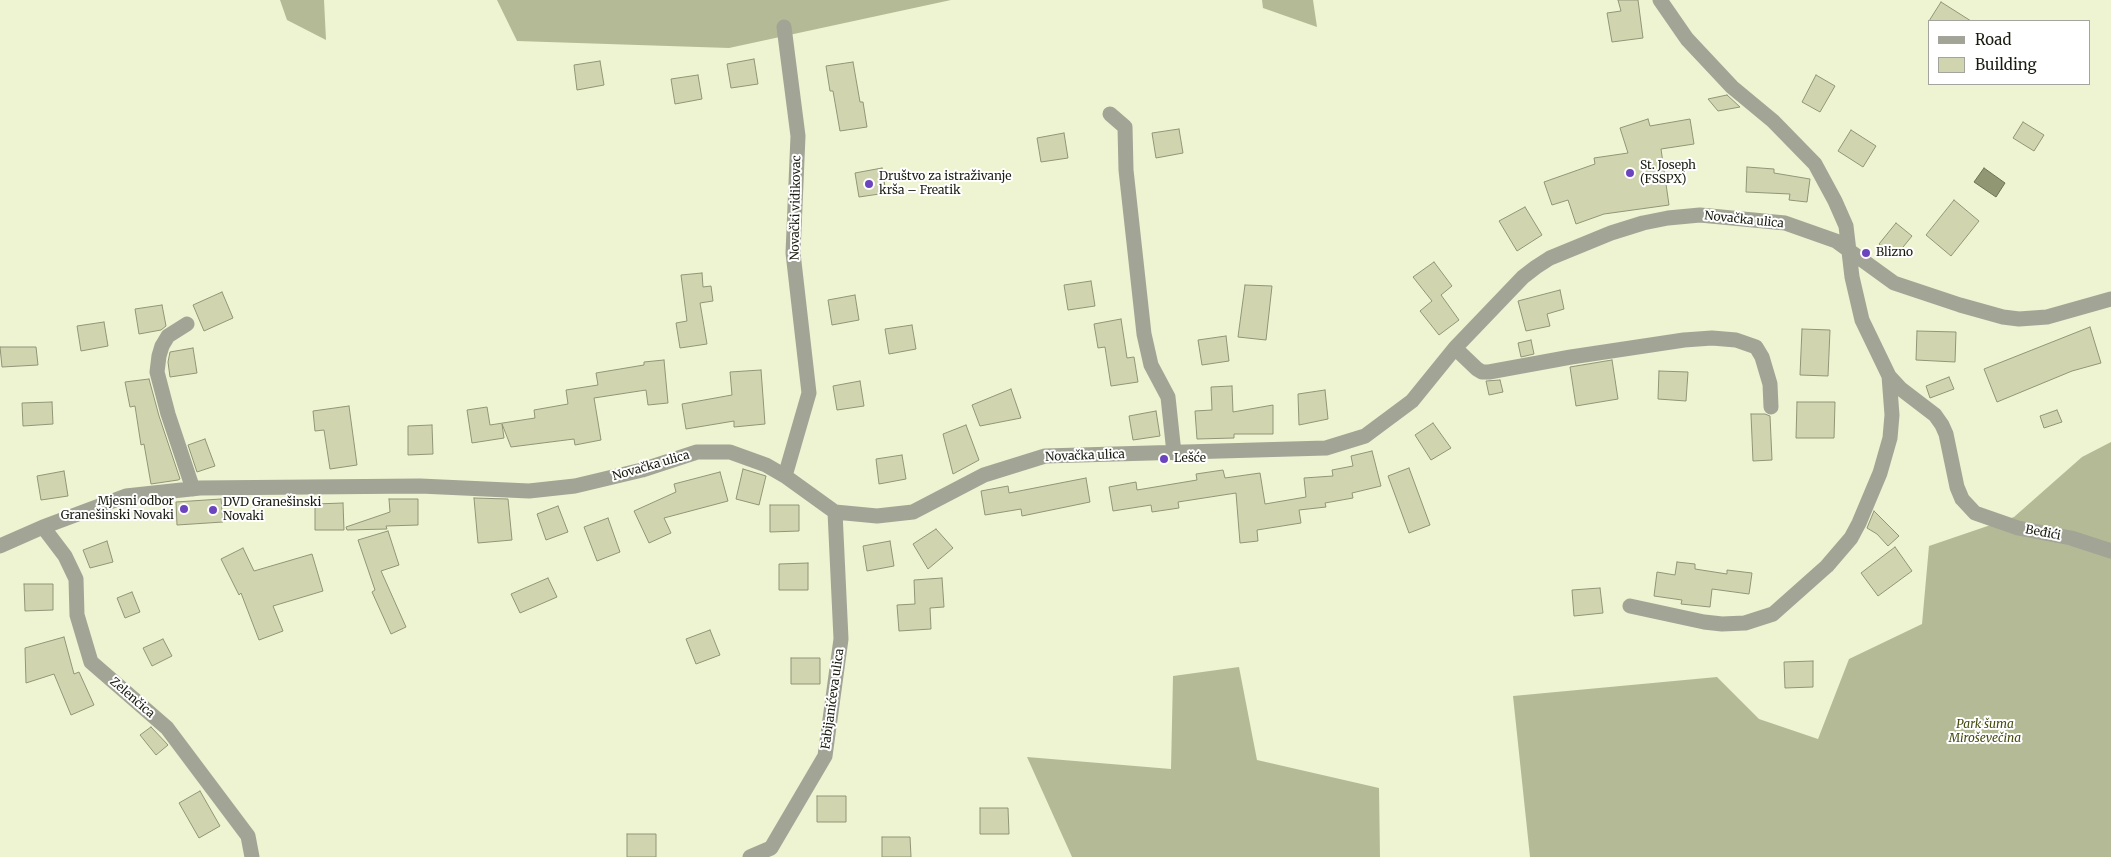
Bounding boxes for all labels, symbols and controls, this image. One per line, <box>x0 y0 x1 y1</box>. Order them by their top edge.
legend <box>1928 20 2091 85</box>
text: Road <box>1975 30 2011 49</box>
text: Building <box>1975 55 2037 74</box>
street label: Novački vidikovac <box>788 155 804 261</box>
place label: St. Joseph (FSSPX) <box>1640 159 1696 187</box>
marker: St. Joseph (FSSPX) <box>1624 167 1636 179</box>
place label: Društvo za istraživanje krša – Freatik <box>879 170 1011 198</box>
marker: Društvo za istraživanje krša – Freatik <box>863 178 875 190</box>
street label: Novačka ulica <box>1704 209 1784 231</box>
place label: Blizno <box>1876 246 1913 260</box>
marker: Blizno <box>1860 247 1872 259</box>
street label: Novačka ulica <box>1045 447 1125 465</box>
street label: Novačka ulica <box>611 448 691 484</box>
place label: Lešće <box>1174 452 1206 466</box>
marker: Lešće <box>1158 453 1170 465</box>
place label: Mjesni odbor Granešinski Novaki <box>61 495 174 523</box>
place label: DVD Granešinski Novaki <box>223 496 321 524</box>
marker: Mjesni odbor Granešinski Novaki <box>178 503 190 515</box>
marker: DVD Granešinski Novaki <box>207 504 219 516</box>
street label: Beđići <box>2024 523 2062 543</box>
street label: Fabijanićeva ulica <box>819 648 847 750</box>
street label: Zelenčica <box>107 675 157 721</box>
park label: Park šuma Miroševečina <box>1949 718 2021 746</box>

